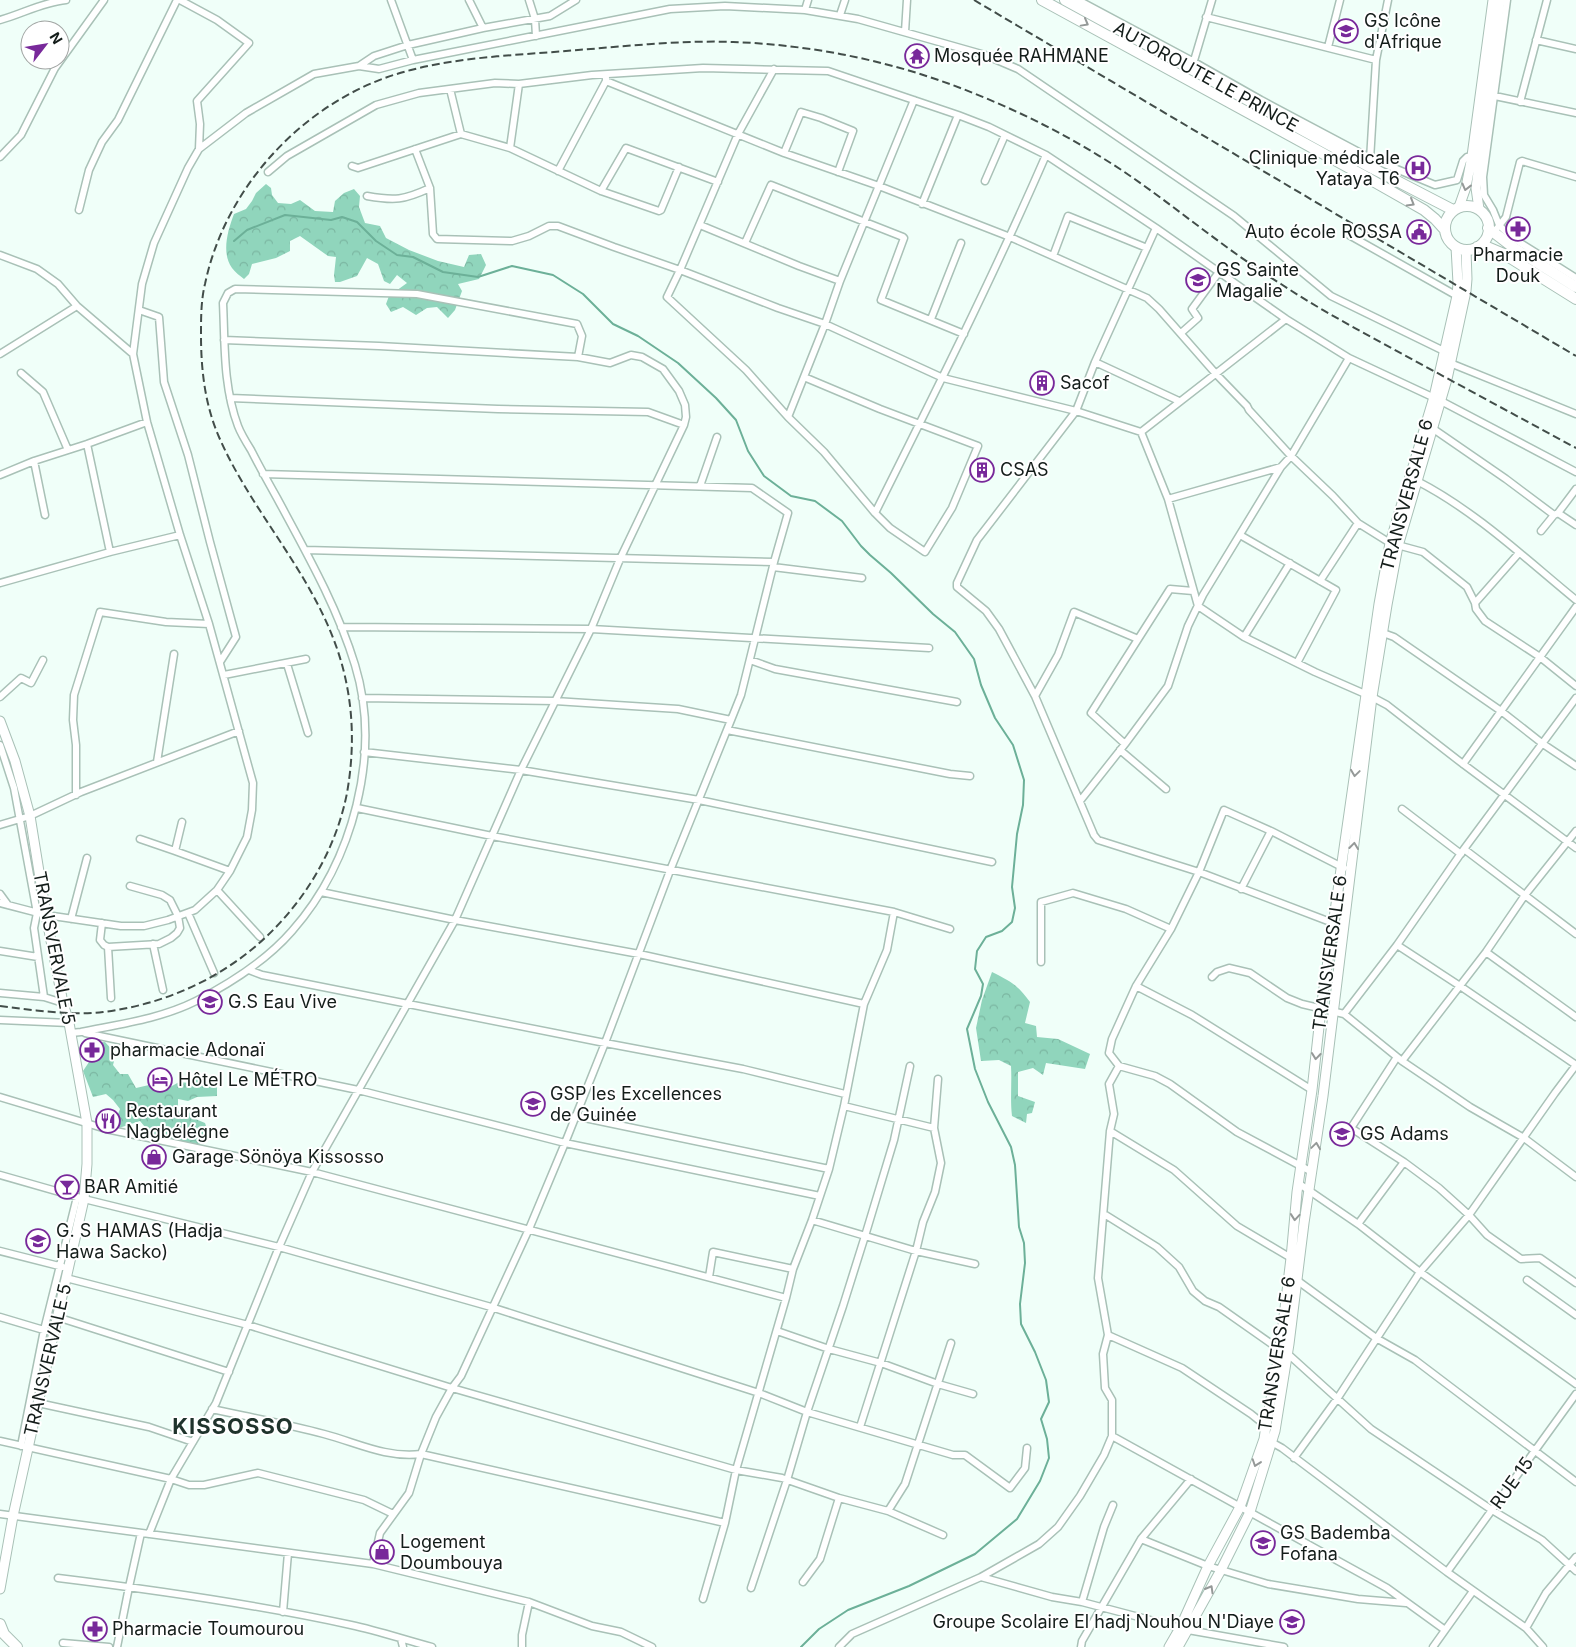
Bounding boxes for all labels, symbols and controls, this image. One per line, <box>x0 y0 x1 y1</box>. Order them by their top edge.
place label: GS Icône d'Afrique <box>1364 10 1442 52</box>
one-way arrow <box>1080 17 1089 27</box>
street label: AUTOROUTE LE PRINCE <box>1110 17 1302 136</box>
school or university icon: GS Icône d'Afrique <box>1333 18 1359 44</box>
north arrow <box>20 20 70 70</box>
text: N <box>47 29 67 47</box>
temple icon: Mosquée RAHMANE <box>904 43 930 69</box>
place label: Mosquée RAHMANE <box>934 45 1109 66</box>
place label: Clinique médicale Yataya T6 <box>1249 147 1400 189</box>
hospital icon: Clinique médicale Yataya T6 <box>1405 155 1431 181</box>
one-way arrow <box>1461 182 1471 190</box>
one-way arrow <box>1406 197 1415 207</box>
pharmacy icon: Pharmacie Douk <box>1505 216 1531 242</box>
public building icon: Auto école ROSSA <box>1406 219 1432 245</box>
place label: Auto école ROSSA <box>1245 221 1402 242</box>
place label: Pharmacie Douk <box>1473 244 1563 286</box>
place label: GS Sainte Magalie <box>1216 259 1299 301</box>
school or university icon: GS Sainte Magalie <box>1185 267 1211 293</box>
building icon: Sacof <box>1029 370 1055 396</box>
place label: Sacof <box>1060 372 1110 393</box>
street label: TRANSVERSALE 6 <box>1376 416 1437 573</box>
building icon: CSAS <box>969 457 995 483</box>
place label: CSAS <box>1000 459 1049 480</box>
one-way arrow <box>1350 769 1360 778</box>
one-way arrow <box>1348 841 1359 849</box>
street label: TRANSVERVALE 5 <box>29 869 80 1026</box>
street label: TRANSVERSALE 6 <box>1308 874 1351 1032</box>
school or university icon: G.S Eau Vive <box>197 989 223 1015</box>
place label: G.S Eau Vive <box>228 991 337 1012</box>
pharmacy icon: pharmacie Adonaï <box>79 1037 105 1063</box>
place label: pharmacie Adonaï <box>110 1039 266 1060</box>
one-way arrow <box>1311 1052 1322 1060</box>
hotel icon: Hôtel Le MÉTRO <box>147 1067 173 1093</box>
place label: Hôtel Le MÉTRO <box>178 1068 318 1090</box>
place label: GSP les Excellences de Guinée <box>550 1083 722 1125</box>
school or university icon: GSP les Excellences de Guinée <box>520 1091 546 1117</box>
place label: Restaurant Nagbélégne <box>126 1100 229 1142</box>
restaurant icon: Restaurant Nagbélégne <box>95 1108 121 1134</box>
school or university icon: GS Adams <box>1329 1121 1355 1147</box>
place label: GS Adams <box>1360 1123 1449 1144</box>
one-way arrow <box>1310 1141 1320 1150</box>
shop icon: Garage Sönöya Kissosso <box>141 1144 167 1170</box>
place label: Garage Sönöya Kissosso <box>172 1146 384 1167</box>
bar icon: BAR Amitié <box>54 1174 80 1200</box>
place label: BAR Amitié <box>84 1176 178 1197</box>
one-way arrow <box>1290 1213 1301 1221</box>
place label: G. S HAMAS (Hadja Hawa Sacko) <box>56 1220 223 1262</box>
school or university icon: G. S HAMAS (Hadja Hawa Sacko) <box>25 1228 51 1254</box>
street label: TRANSVERSALE 6 <box>1254 1275 1299 1433</box>
street label: TRANSVERVALE 5 <box>20 1282 75 1438</box>
district label: KISSOSSO <box>172 1413 294 1439</box>
street label: RUE 15 <box>1486 1453 1537 1513</box>
one-way arrow <box>1251 1458 1261 1467</box>
place label: GS Bademba Fofana <box>1280 1522 1391 1564</box>
school or university icon: GS Bademba Fofana <box>1250 1530 1276 1556</box>
place label: Logement Doumbouya <box>400 1531 503 1573</box>
shop icon: Logement Doumbouya <box>369 1539 395 1565</box>
one-way arrow <box>1204 1586 1214 1595</box>
school or university icon: Groupe Scolaire El hadj Nouhou N'Diaye <box>1279 1609 1305 1635</box>
place label: Groupe Scolaire El hadj Nouhou N'Diaye <box>933 1611 1274 1632</box>
pharmacy icon: Pharmacie Toumourou <box>82 1616 108 1642</box>
place label: Pharmacie Toumourou <box>112 1618 304 1639</box>

